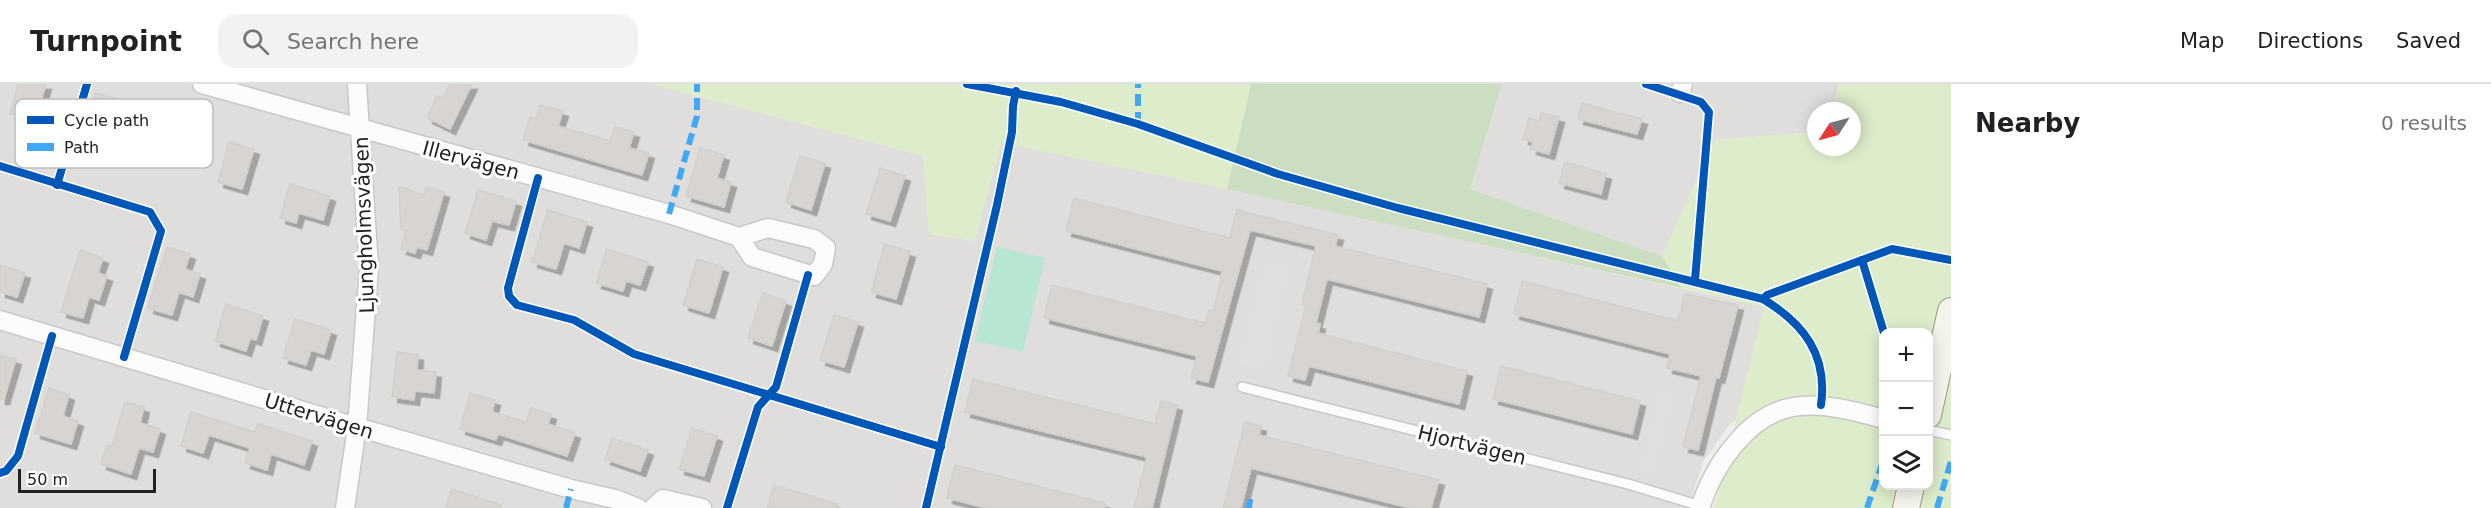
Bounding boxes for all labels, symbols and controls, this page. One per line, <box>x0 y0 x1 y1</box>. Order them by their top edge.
search box <box>218 14 638 68</box>
text: Turnpoint <box>30 25 182 58</box>
icon: search <box>239 25 272 58</box>
text: Search here <box>287 29 419 54</box>
text: Map <box>2180 29 2224 53</box>
text: Directions <box>2257 29 2363 53</box>
text: Saved <box>2396 29 2461 53</box>
legend <box>15 99 213 168</box>
north arrow <box>1807 102 1861 156</box>
text: Nearby <box>1975 108 2080 138</box>
text: Cycle path <box>64 111 149 130</box>
text: 0 results <box>2381 111 2467 135</box>
street label: Ljungholmsvägen <box>349 136 379 314</box>
street label: Illervägen <box>420 136 522 184</box>
text: Path <box>64 138 99 157</box>
map controls <box>1879 328 1933 490</box>
button: + <box>1879 328 1933 382</box>
button: − <box>1879 382 1933 436</box>
street label: Uttervägen <box>262 388 376 444</box>
street label: Hjortvägen <box>1415 420 1529 470</box>
button: layers <box>1879 436 1933 490</box>
scale bar <box>18 466 156 494</box>
text: 50 m <box>27 470 68 489</box>

